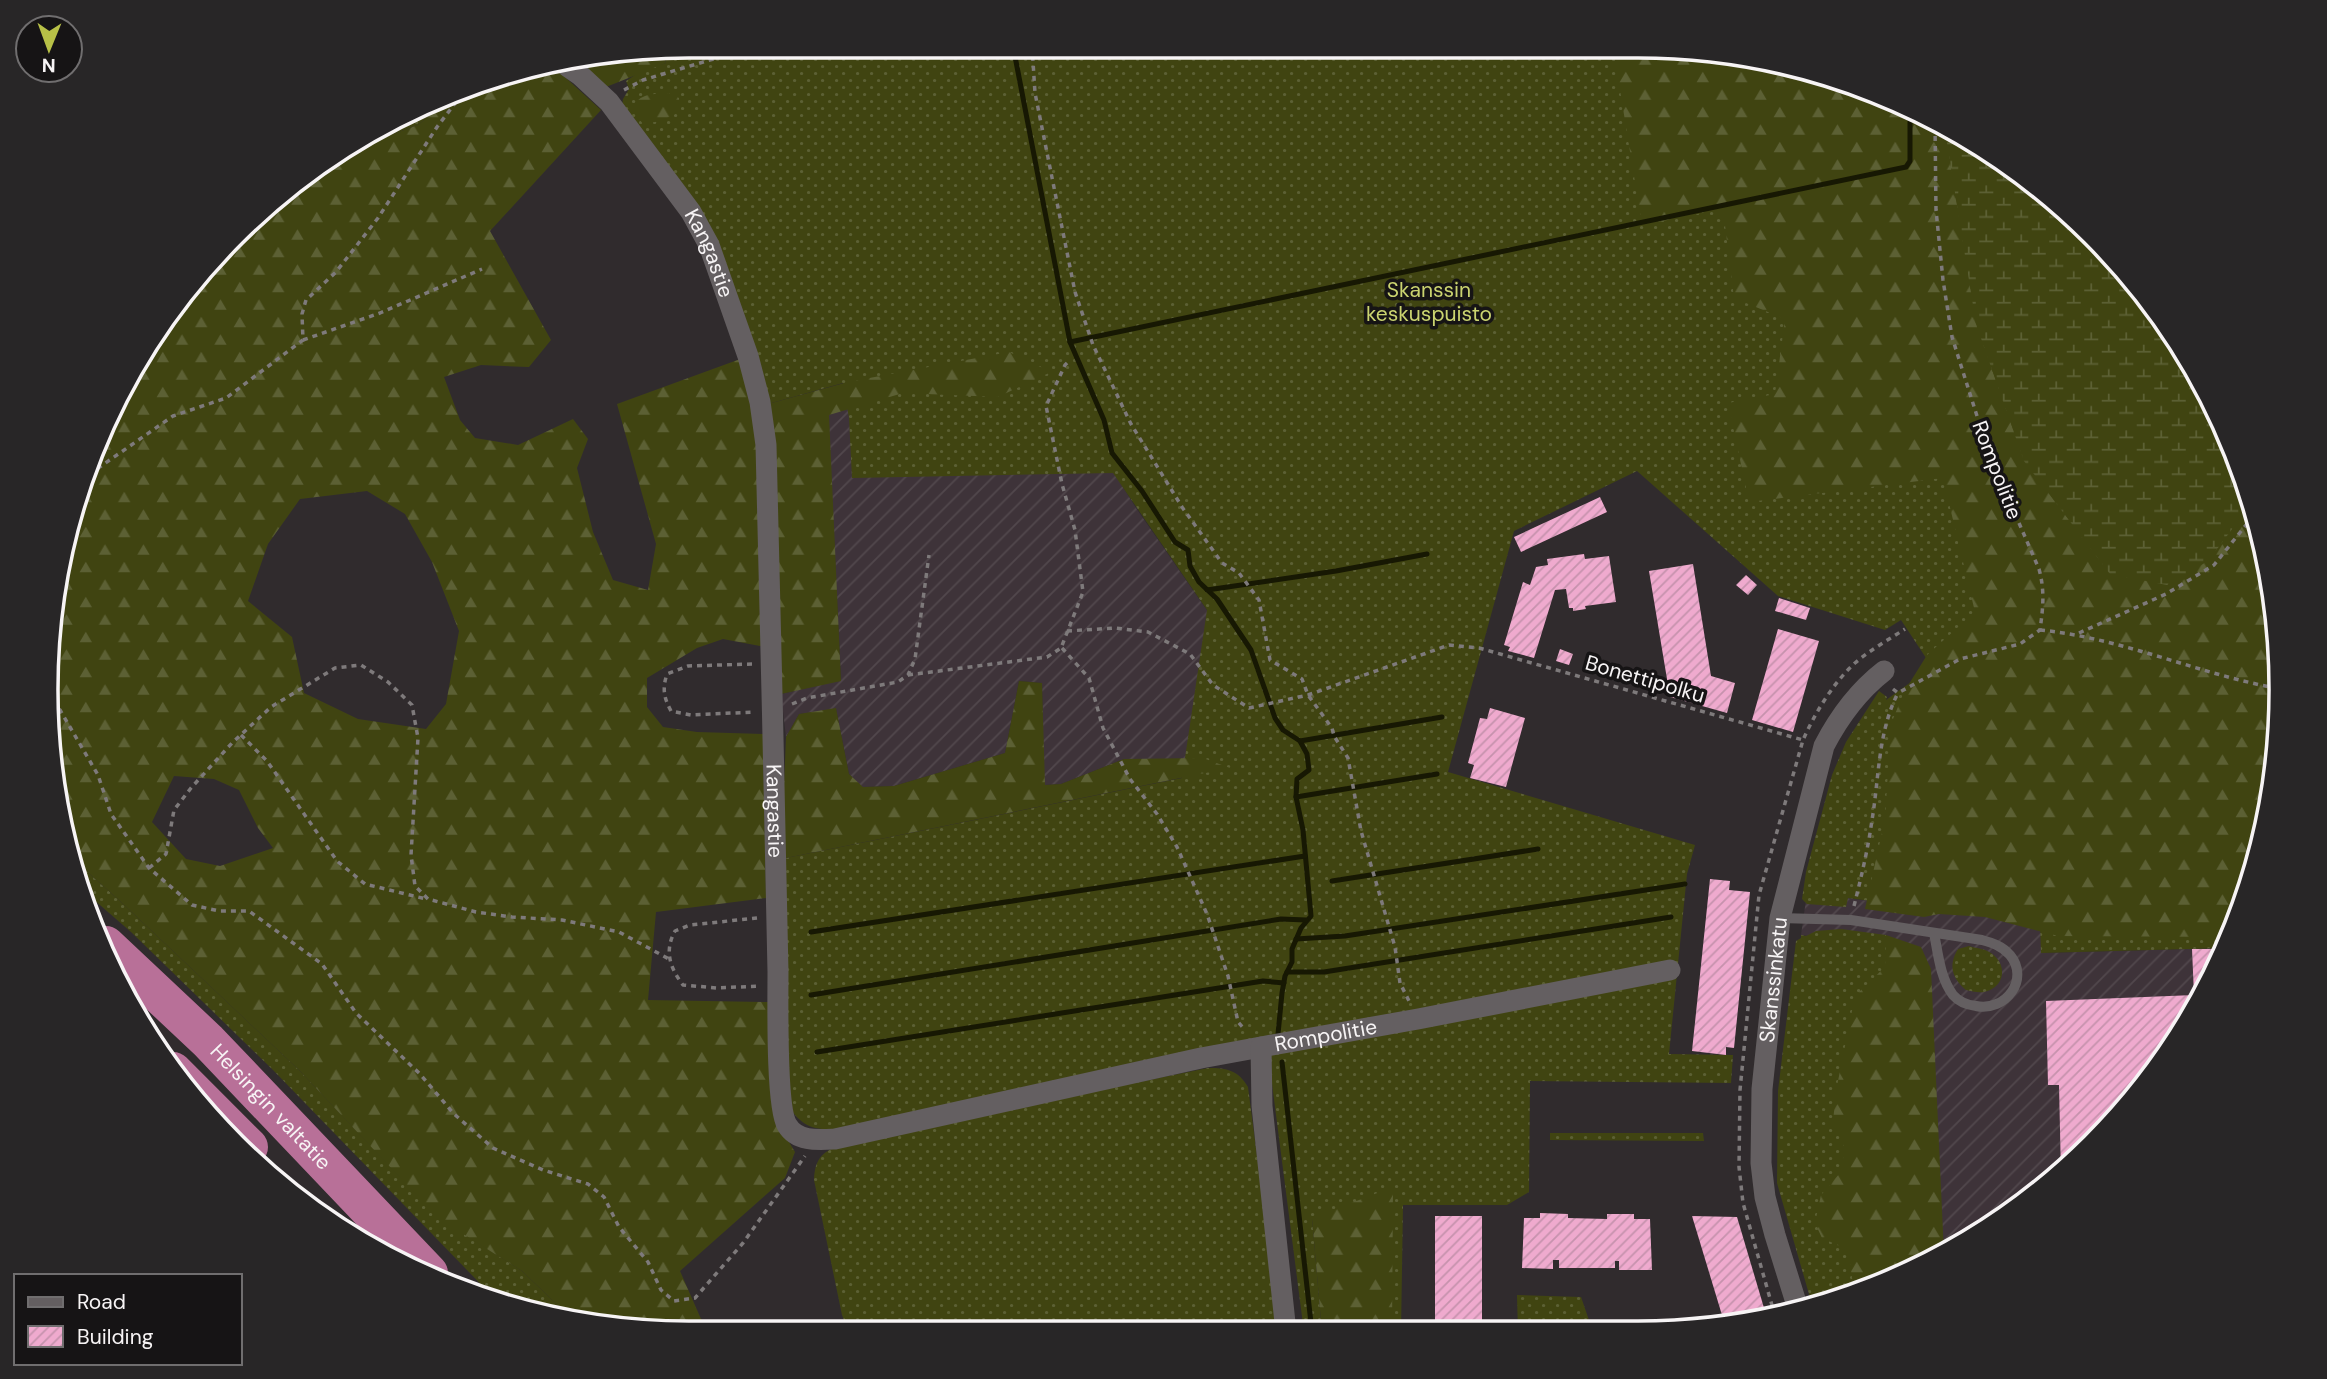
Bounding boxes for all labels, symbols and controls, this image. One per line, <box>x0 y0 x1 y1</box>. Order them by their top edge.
north arrow <box>14 14 84 84</box>
text: N <box>42 53 56 78</box>
street label: Kangastie <box>678 204 740 301</box>
park label: Skanssin keskuspuisto <box>1366 276 1492 328</box>
street label: Rompolitie <box>1965 417 2029 523</box>
street label: Bonettipolku <box>1582 649 1708 709</box>
street label: Kangastie <box>760 764 790 858</box>
street label: Skanssinkatu <box>1753 916 1794 1044</box>
street label: Rompolitie <box>1272 1013 1379 1058</box>
street label: Helsingin valtatie <box>204 1038 338 1176</box>
legend <box>14 1274 242 1365</box>
text: Road <box>77 1288 126 1316</box>
text: Building <box>77 1323 154 1351</box>

